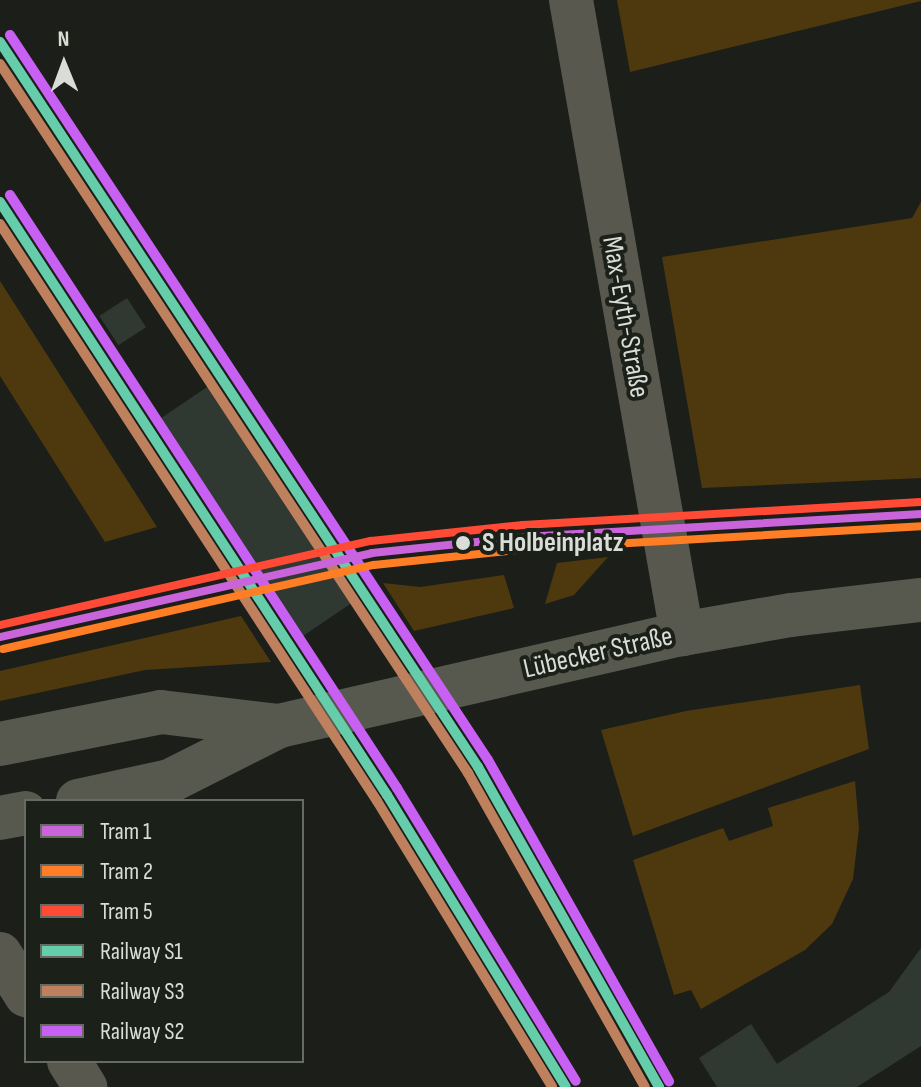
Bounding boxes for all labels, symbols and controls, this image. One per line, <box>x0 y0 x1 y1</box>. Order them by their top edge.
north arrow <box>24 24 104 104</box>
text: N <box>57 26 70 53</box>
street label: Max-Eyth-Straße <box>594 234 656 400</box>
place label: S Holbeinplatz <box>482 526 623 560</box>
marker: S Holbeinplatz <box>451 531 475 555</box>
street label: Lübecker Straße <box>520 620 676 686</box>
legend <box>24 799 304 1063</box>
text: Tram 1 <box>100 817 151 846</box>
text: Tram 2 <box>100 857 153 886</box>
text: Tram 5 <box>100 897 153 926</box>
text: Railway S1 <box>100 937 183 966</box>
text: Railway S3 <box>100 977 185 1006</box>
text: Railway S2 <box>100 1017 184 1046</box>

